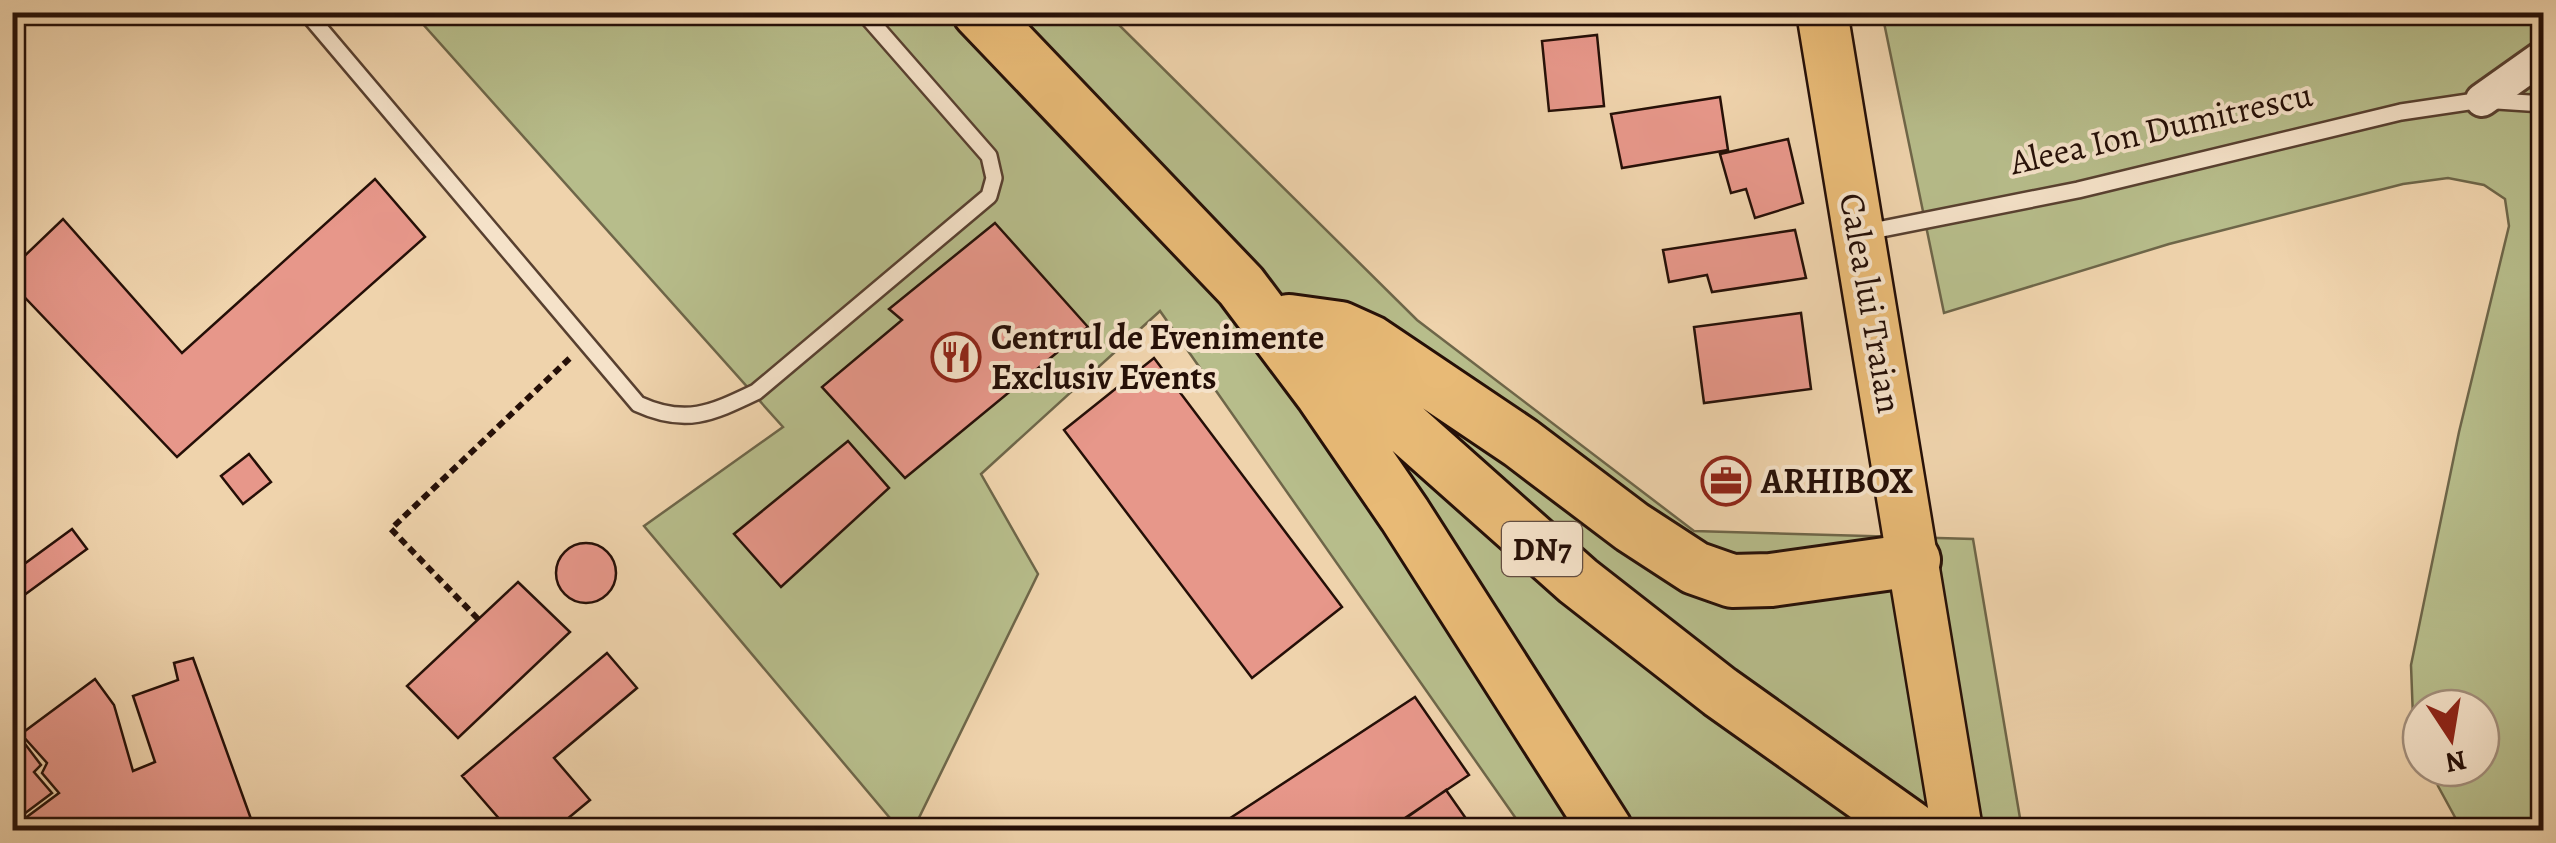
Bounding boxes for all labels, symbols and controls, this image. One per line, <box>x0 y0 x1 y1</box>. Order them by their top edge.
street label: Aleea Ion Dumitrescu <box>2004 70 2317 186</box>
street label: Calea lui Traian <box>1828 189 1914 417</box>
place label: Centrul de Evenimente Exclusiv Events <box>991 313 1324 401</box>
restaurant icon: Centrul de Evenimente Exclusiv Events <box>930 331 982 383</box>
office icon: ARHIBOX <box>1700 455 1752 507</box>
place label: ARHIBOX <box>1760 457 1913 505</box>
road number: DN7 <box>1502 522 1582 576</box>
north arrow <box>2401 688 2501 788</box>
text: N <box>2442 741 2470 782</box>

